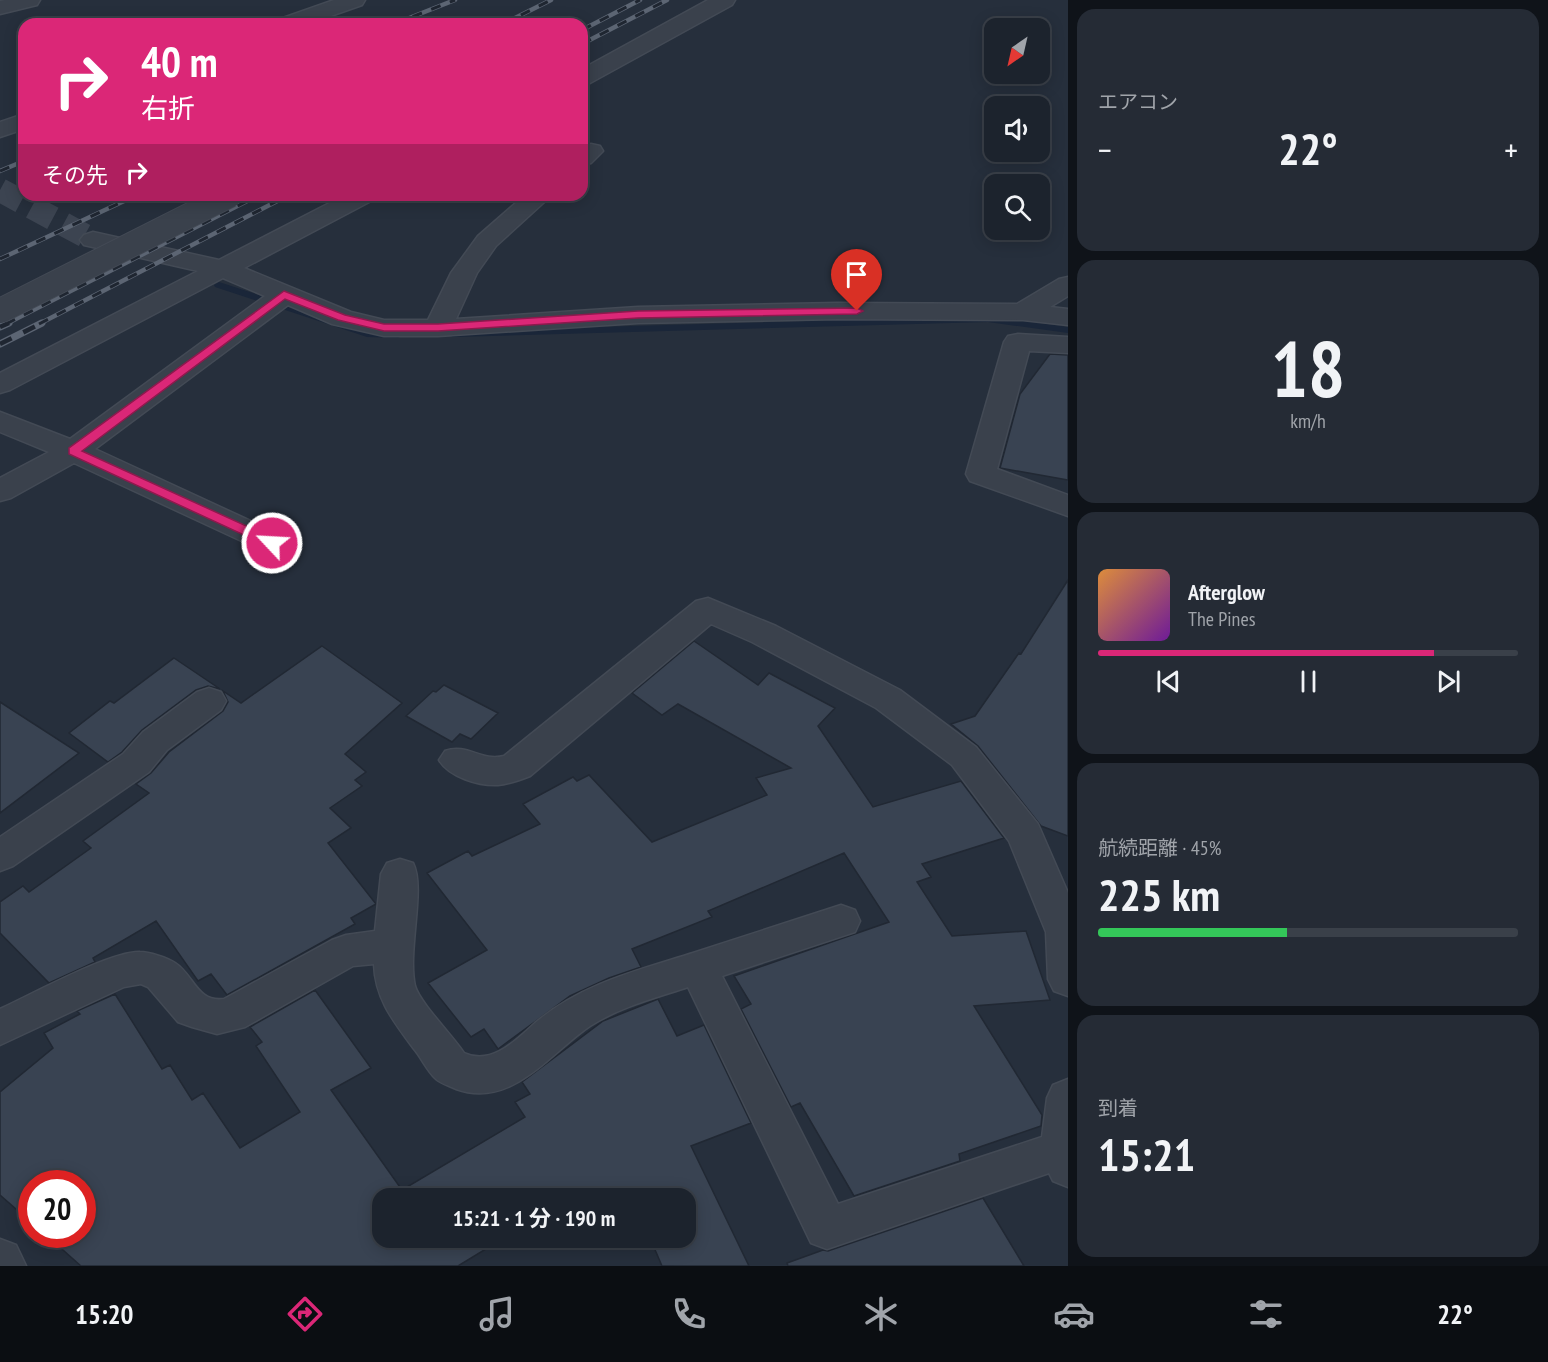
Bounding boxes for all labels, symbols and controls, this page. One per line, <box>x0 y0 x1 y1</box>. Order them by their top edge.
north arrow <box>984 18 1050 84</box>
map controls <box>984 18 1050 240</box>
text: 40 m <box>141 34 218 89</box>
icon: right <box>42 42 120 120</box>
text: エアコン <box>1098 89 1178 115</box>
text: 右折 <box>141 91 195 125</box>
button: sound <box>984 96 1050 162</box>
text: 22° <box>1278 119 1338 177</box>
text: − <box>1098 128 1112 171</box>
text: + <box>1504 128 1518 171</box>
icon: right <box>120 156 153 189</box>
text: その先 <box>42 161 108 189</box>
button: search <box>984 174 1050 240</box>
pin <box>831 249 882 311</box>
icon: arrive <box>840 258 873 291</box>
text: 18 <box>1271 318 1345 419</box>
text: km/h <box>1290 408 1326 434</box>
position arrow <box>240 511 304 575</box>
text: Afterglow <box>1188 578 1265 606</box>
text: The Pines <box>1188 606 1255 632</box>
icon: previous <box>1152 665 1185 698</box>
icon: pause <box>1292 665 1325 698</box>
icon: next <box>1432 665 1465 698</box>
text: 航続距離 · 45% <box>1098 835 1221 861</box>
text: 225 km <box>1098 865 1220 923</box>
text: 到着 <box>1098 1095 1138 1121</box>
text: 15:21 <box>1098 1125 1195 1183</box>
speed limit sign: 20 <box>18 1170 96 1248</box>
text: 15:21 · 1 分 · 190 m <box>453 1204 615 1232</box>
icon: directions <box>284 1293 326 1335</box>
icon: music <box>476 1293 518 1335</box>
icon: phone <box>668 1293 710 1335</box>
icon: climate <box>860 1293 902 1335</box>
icon: car <box>1053 1293 1095 1335</box>
icon: filters <box>1245 1293 1287 1335</box>
text: 15:20 <box>75 1297 134 1331</box>
text: 22° <box>1437 1297 1473 1331</box>

